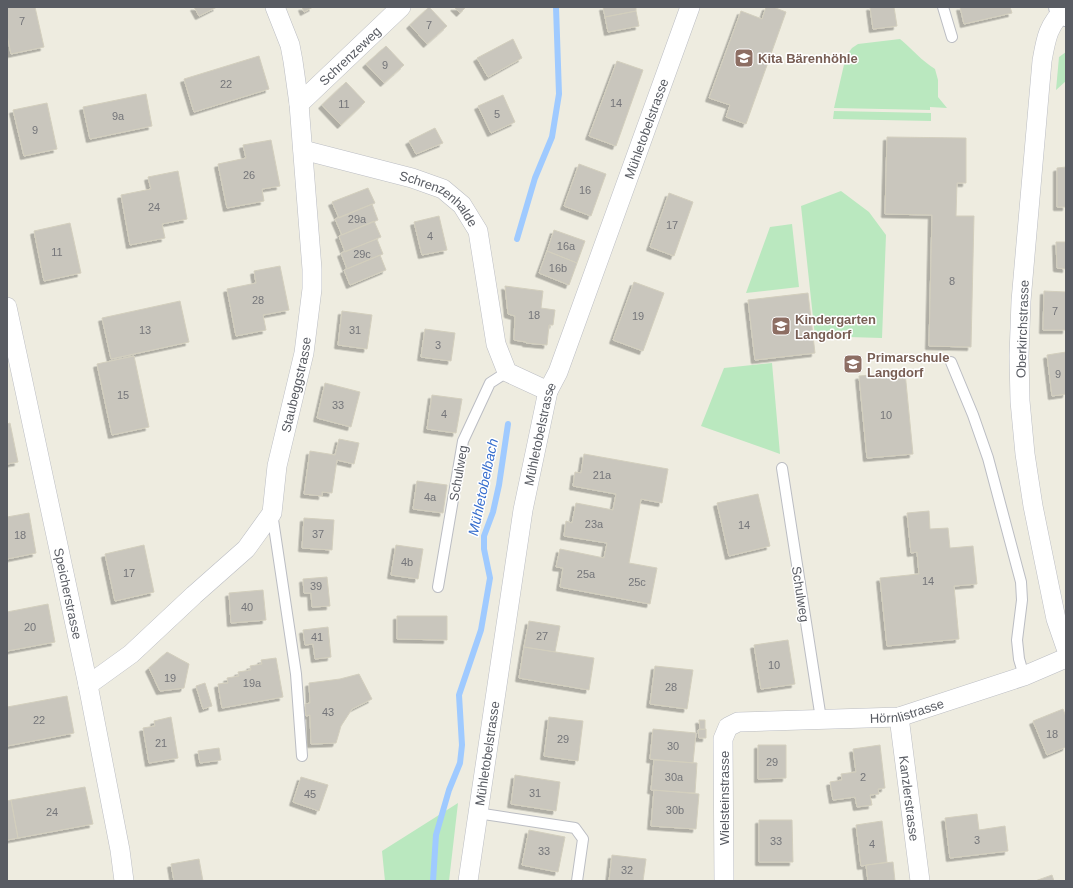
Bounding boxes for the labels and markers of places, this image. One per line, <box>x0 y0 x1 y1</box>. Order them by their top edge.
school or university icon: Kita Bärenhöhle <box>733 47 755 69</box>
place label: Kita Bärenhöhle <box>758 51 858 66</box>
place label: Kindergarten Langdorf <box>795 312 876 342</box>
school or university icon: Kindergarten Langdorf <box>770 315 792 337</box>
place label: Primarschule Langdorf <box>867 350 949 380</box>
school or university icon: Primarschule Langdorf <box>842 353 864 375</box>

